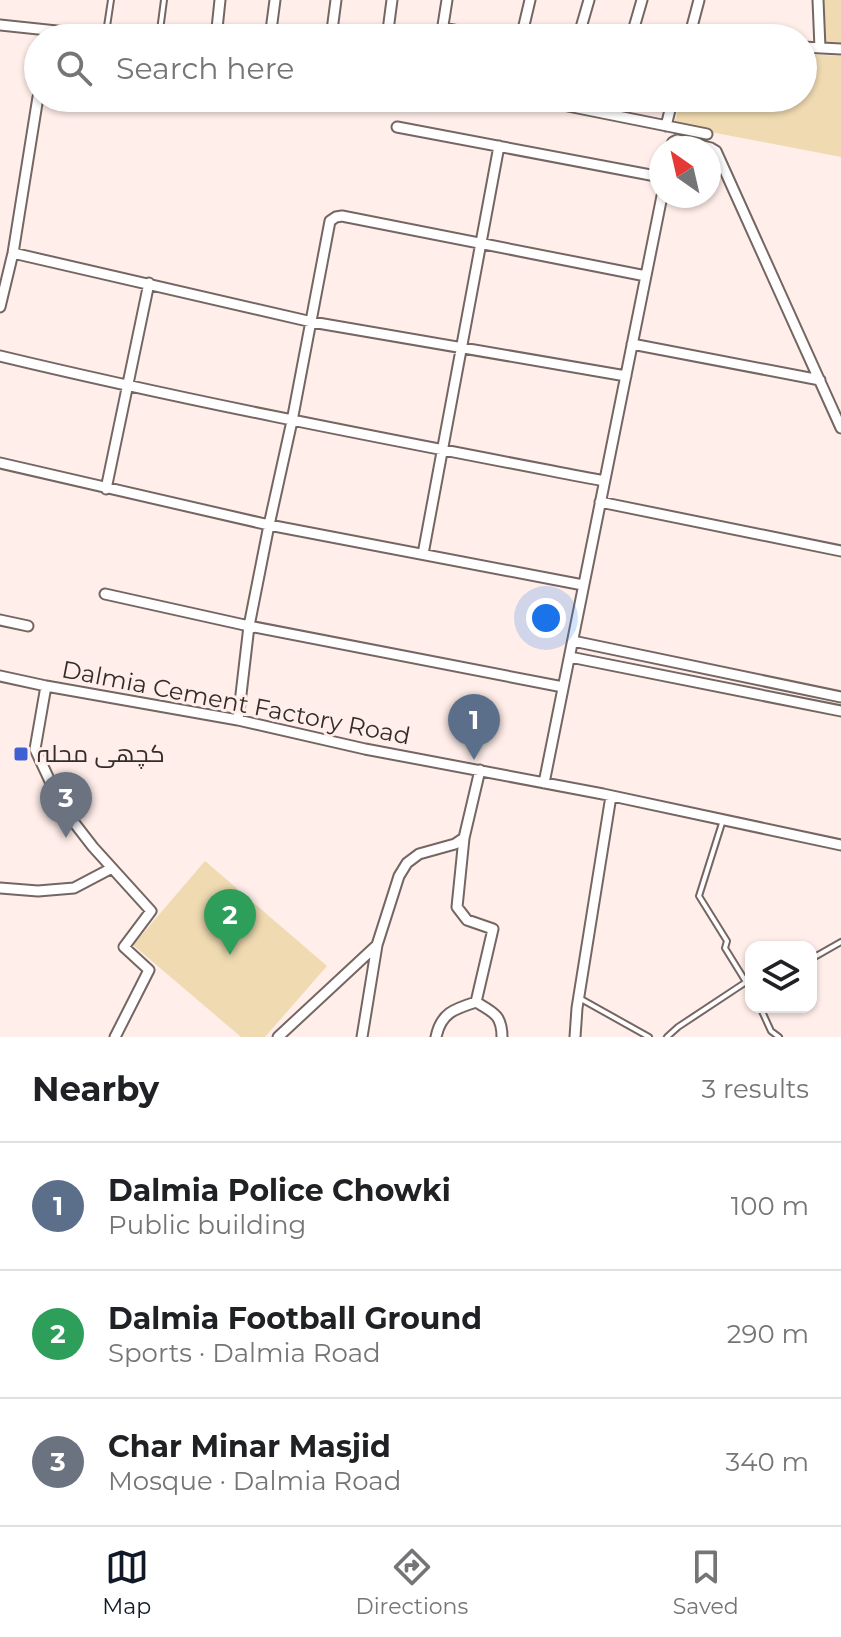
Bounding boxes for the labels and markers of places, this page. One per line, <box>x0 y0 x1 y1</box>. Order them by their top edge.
pin: 1 <box>448 694 500 760</box>
place label: کچھی محلہ <box>37 739 165 770</box>
marker: کچھی محلہ <box>12 745 30 763</box>
pin: 3 <box>40 772 92 838</box>
pin: 2 <box>204 889 256 955</box>

